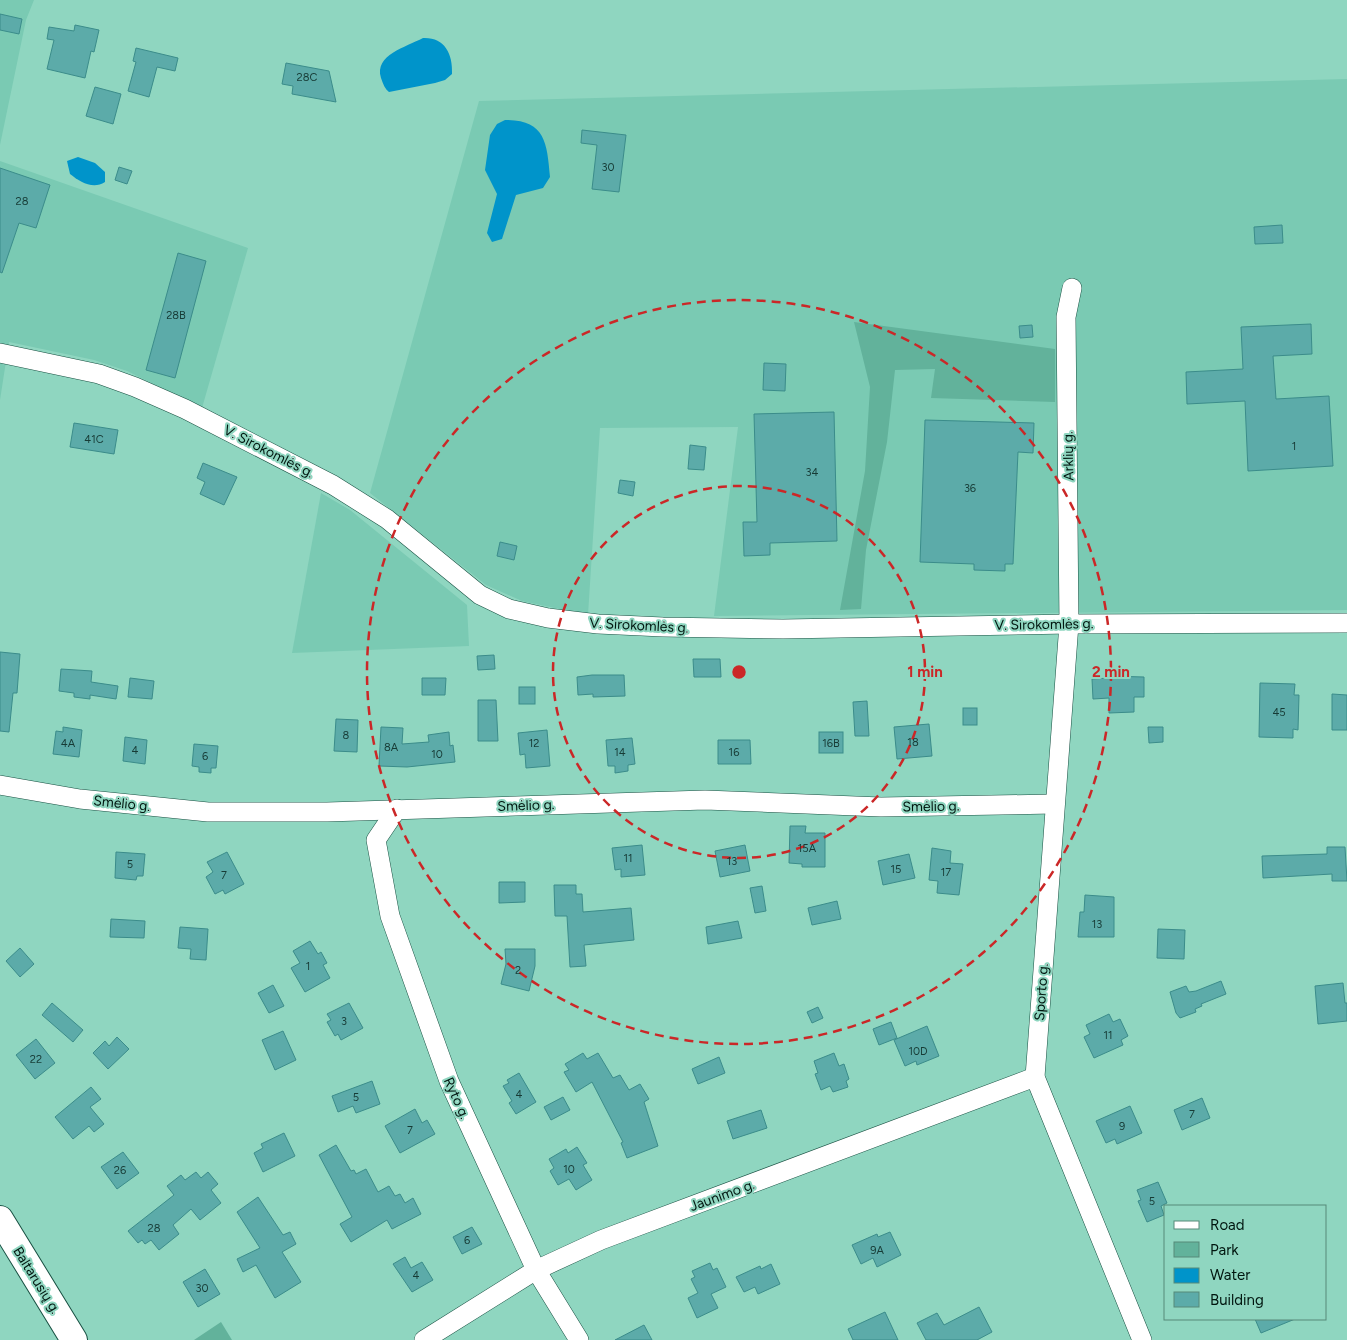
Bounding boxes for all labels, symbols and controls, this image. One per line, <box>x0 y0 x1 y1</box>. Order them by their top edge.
house number: 28C <box>297 71 317 84</box>
house number: 30 <box>601 161 615 174</box>
house number: 28 <box>16 195 29 208</box>
house number: 28B <box>166 309 186 322</box>
street label: V. Sirokomlės g. <box>221 421 317 482</box>
street label: Arklių g. <box>1060 431 1077 481</box>
house number: 41C <box>84 433 104 446</box>
house number: 1 <box>1292 440 1296 453</box>
house number: 34 <box>806 466 819 479</box>
house number: 36 <box>964 482 976 495</box>
street label: V. Sirokomlės g. <box>589 614 689 637</box>
street label: V. Sirokomlės g. <box>994 615 1094 634</box>
centre of rings <box>730 663 748 681</box>
text: 1 min <box>907 663 943 681</box>
text: 2 min <box>1092 663 1130 681</box>
house number: 45 <box>1272 706 1286 719</box>
house number: 8 <box>343 729 350 742</box>
house number: 18 <box>907 736 919 749</box>
house number: 4A <box>61 737 76 750</box>
house number: 12 <box>529 737 539 750</box>
house number: 16B <box>822 737 840 750</box>
house number: 8A <box>384 741 399 754</box>
house number: 4 <box>132 744 139 757</box>
house number: 14 <box>614 746 626 759</box>
house number: 16 <box>729 746 739 759</box>
house number: 10 <box>431 748 443 761</box>
house number: 6 <box>202 750 208 763</box>
street label: Smėlio g. <box>93 792 151 815</box>
street label: Smėlio g. <box>497 796 555 815</box>
street label: Smėlio g. <box>902 798 960 815</box>
house number: 15A <box>798 842 817 855</box>
house number: 11 <box>623 852 633 865</box>
house number: 13 <box>727 855 737 868</box>
house number: 5 <box>127 858 133 871</box>
house number: 15 <box>891 863 901 876</box>
house number: 17 <box>941 866 951 879</box>
house number: 7 <box>221 869 227 882</box>
house number: 13 <box>1092 918 1102 931</box>
house number: 1 <box>306 960 310 973</box>
street label: Sporto g. <box>1031 963 1052 1021</box>
house number: 2 <box>515 964 521 977</box>
house number: 3 <box>341 1015 347 1028</box>
house number: 11 <box>1103 1029 1113 1042</box>
house number: 10D <box>908 1045 928 1058</box>
house number: 22 <box>30 1053 42 1066</box>
street label: Ryto g. <box>440 1075 473 1122</box>
house number: 4 <box>516 1088 523 1101</box>
house number: 5 <box>353 1091 359 1104</box>
house number: 7 <box>1189 1108 1195 1121</box>
house number: 9 <box>1119 1120 1125 1133</box>
house number: 7 <box>407 1124 413 1137</box>
house number: 10 <box>563 1163 575 1176</box>
house number: 26 <box>114 1164 126 1177</box>
street label: Jaunimo g. <box>687 1176 757 1215</box>
house number: 5 <box>1149 1195 1155 1208</box>
legend <box>1164 1205 1327 1320</box>
text: Road <box>1210 1216 1245 1234</box>
house number: 28 <box>148 1222 161 1235</box>
house number: 6 <box>464 1234 470 1247</box>
text: Park <box>1210 1241 1239 1259</box>
street label: Baltarusių g. <box>9 1244 64 1317</box>
house number: 9A <box>870 1244 884 1257</box>
text: Water <box>1210 1266 1250 1284</box>
house number: 4 <box>413 1269 420 1282</box>
house number: 30 <box>195 1282 209 1295</box>
text: Building <box>1210 1291 1264 1309</box>

